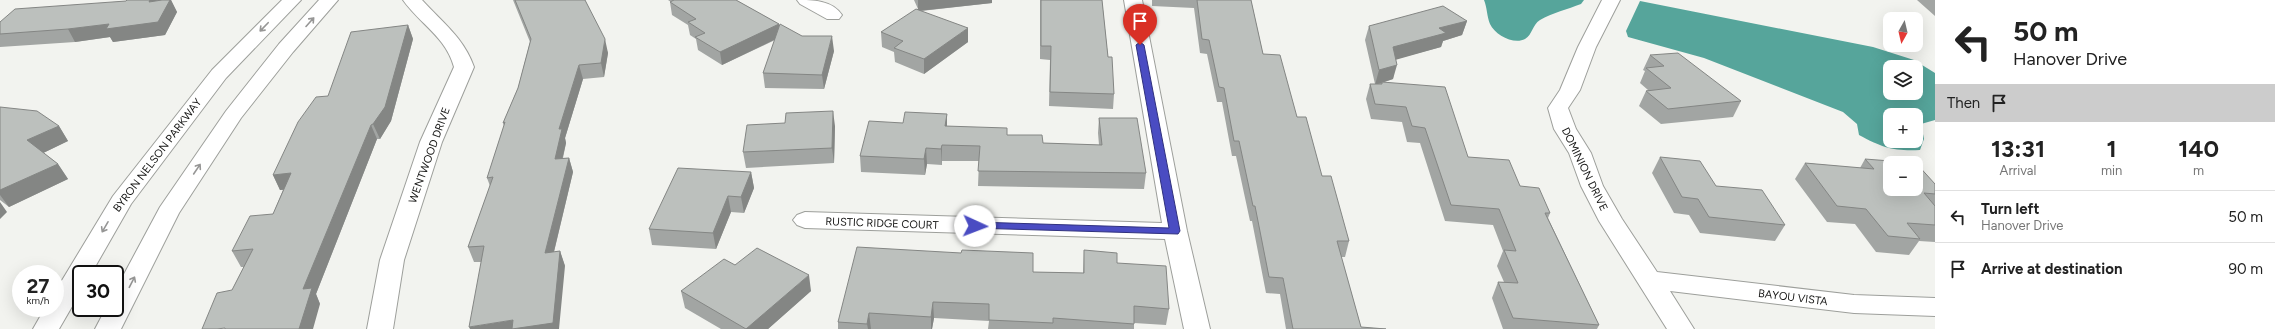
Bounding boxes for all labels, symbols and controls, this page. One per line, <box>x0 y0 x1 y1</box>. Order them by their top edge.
pin <box>1123 4 1157 45</box>
icon: arrive <box>1129 10 1151 32</box>
north arrow <box>1883 12 1923 52</box>
map controls <box>1883 12 1923 196</box>
text: 50 m <box>2013 14 2079 48</box>
icon: left <box>1947 16 1999 68</box>
one-way arrow <box>305 17 314 27</box>
one-way arrow <box>259 22 269 32</box>
text: Hanover Drive <box>2013 48 2127 70</box>
button: layers <box>1883 60 1923 100</box>
icon: arrive <box>1988 92 2010 114</box>
text: Then <box>1947 94 1980 112</box>
street label: BYRON NELSON PARKWAY <box>110 96 205 215</box>
street label: WENTWOOD DRIVE <box>406 105 453 205</box>
button: + <box>1883 108 1923 148</box>
street label: DOMINION DRIVE <box>1559 125 1610 213</box>
text: 13:31 <box>1991 134 2045 163</box>
text: 1 <box>2107 134 2117 163</box>
text: 140 <box>2178 134 2219 163</box>
button: − <box>1883 156 1923 196</box>
text: Arrival <box>2000 163 2036 178</box>
text: min <box>2101 163 2122 178</box>
text: m <box>2193 163 2204 178</box>
one-way arrow <box>193 164 201 175</box>
text: Turn left <box>1981 200 2039 218</box>
position arrow <box>954 205 996 247</box>
icon: left <box>1947 206 1969 228</box>
text: 50 m <box>2228 208 2263 226</box>
street label: RUSTIC RIDGE COURT <box>825 215 939 232</box>
text: Hanover Drive <box>1981 218 2063 233</box>
one-way arrow <box>101 221 109 233</box>
icon: arrive <box>1947 258 1969 280</box>
text: Arrive at destination <box>1981 260 2122 278</box>
text: 90 m <box>2228 260 2263 278</box>
speed limit sign: 30 <box>72 265 124 317</box>
text: 27 <box>27 274 49 298</box>
one-way arrow <box>129 276 136 288</box>
street label: BAYOU VISTA <box>1757 287 1829 308</box>
text: km/h <box>27 294 49 307</box>

